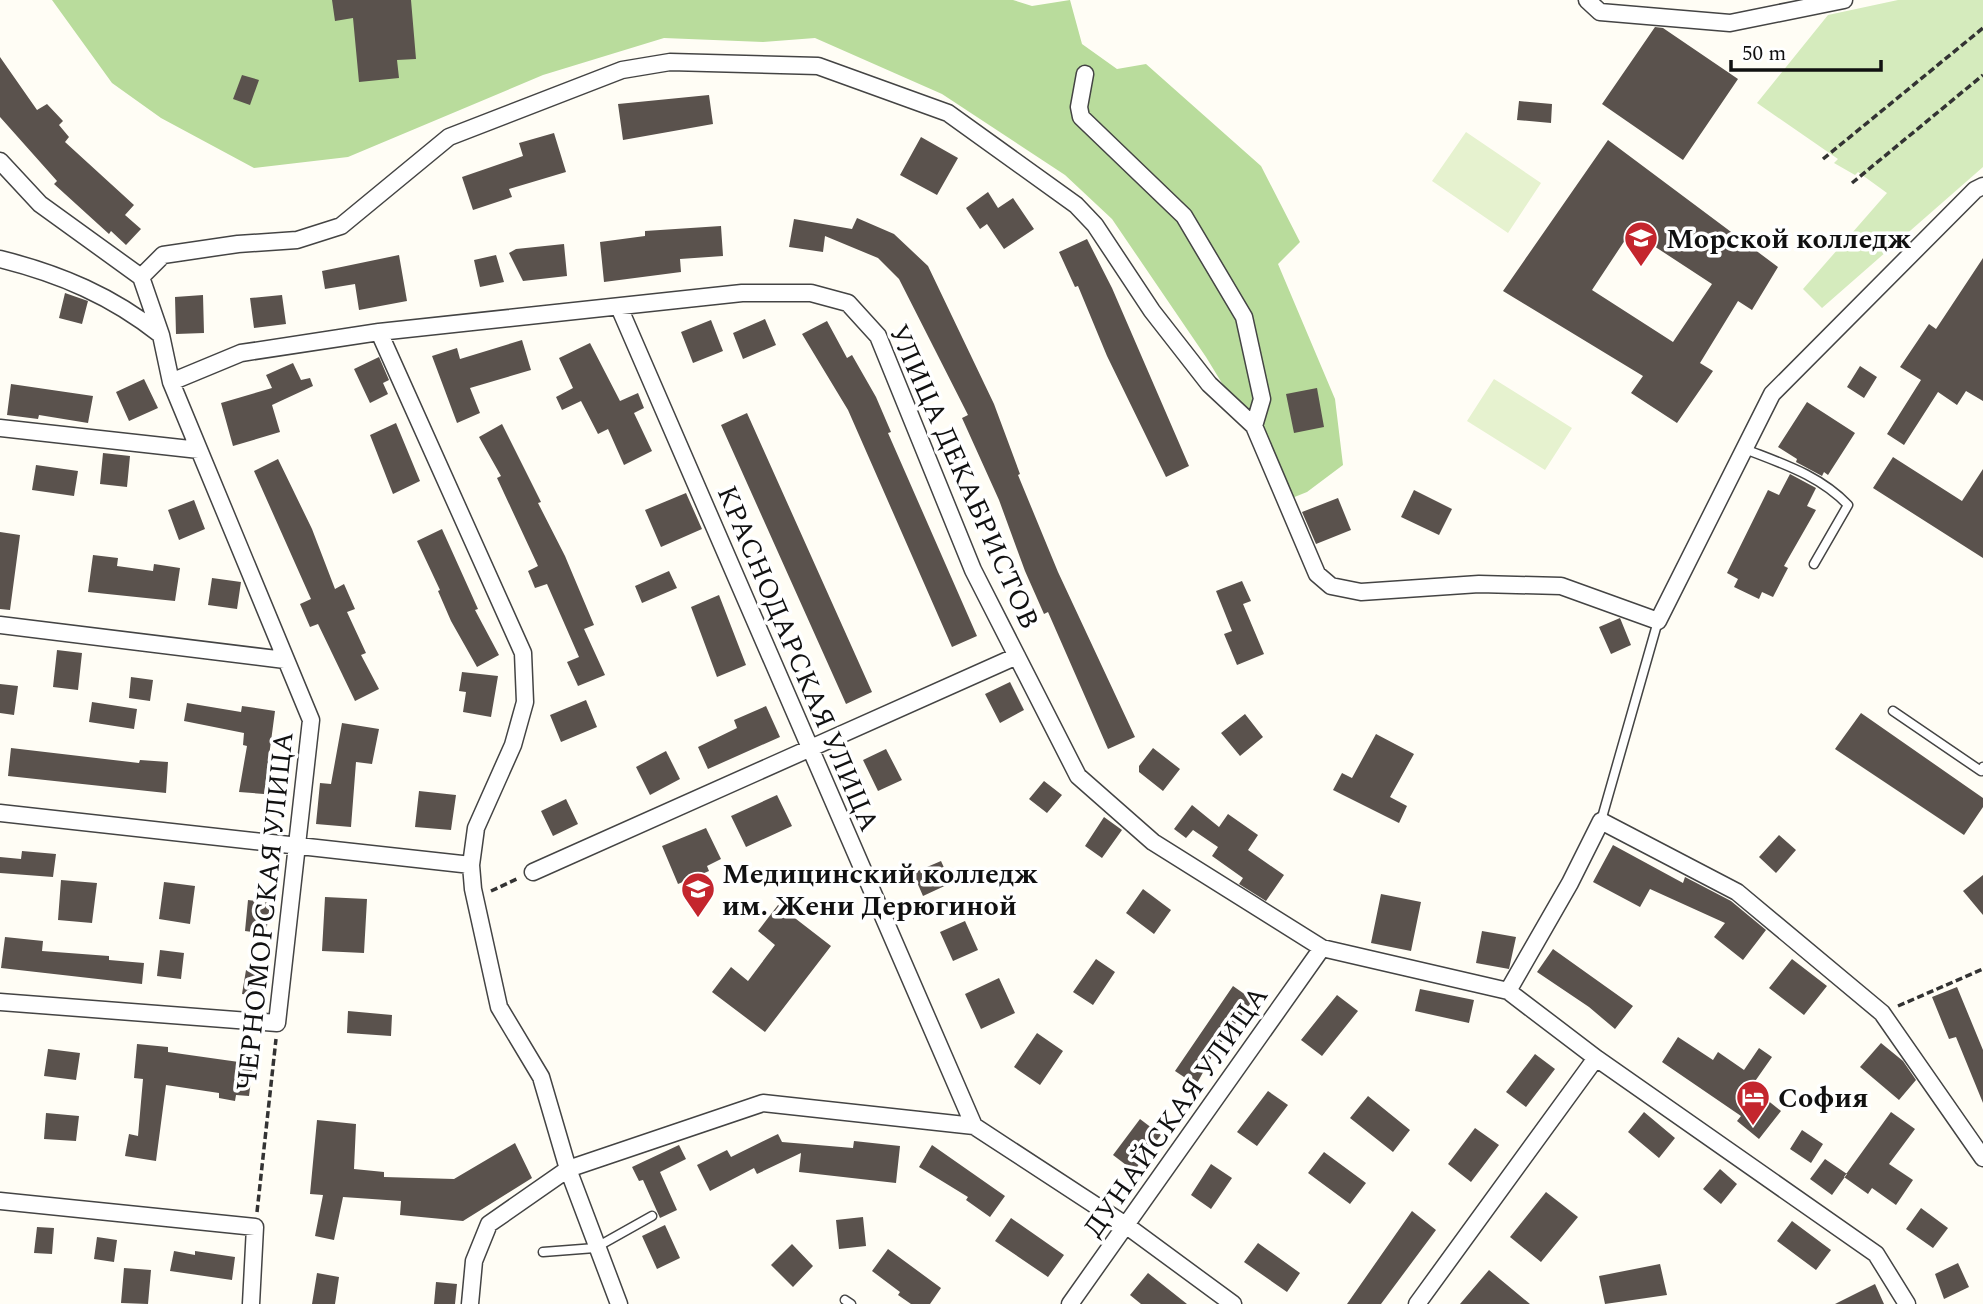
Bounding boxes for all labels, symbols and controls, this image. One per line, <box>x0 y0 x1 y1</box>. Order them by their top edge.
scale bar <box>1731 28 1882 72</box>
text: 50 m <box>1742 38 1786 70</box>
place label: Морской колледж <box>1666 218 1912 261</box>
school or university icon: Морской колледж <box>1622 219 1660 268</box>
street label: УЛИЦА ДЕКАБРИСТОВ <box>877 317 1050 636</box>
street label: КРАСНОДАРСКАЯ УЛИЦА <box>705 479 890 838</box>
street label: ЧЕРНОМОРСКАЯ УЛИЦА <box>225 729 306 1093</box>
place label: Медицинский колледж им. Жени Дерюгиной <box>722 853 1038 928</box>
school or university icon: Медицинский колледж им. Жени Дерюгиной <box>679 870 717 919</box>
street label: ДУНАЙСКАЯ УЛИЦА <box>1073 977 1280 1247</box>
place label: София <box>1778 1077 1869 1120</box>
hotel icon: София <box>1734 1078 1772 1127</box>

